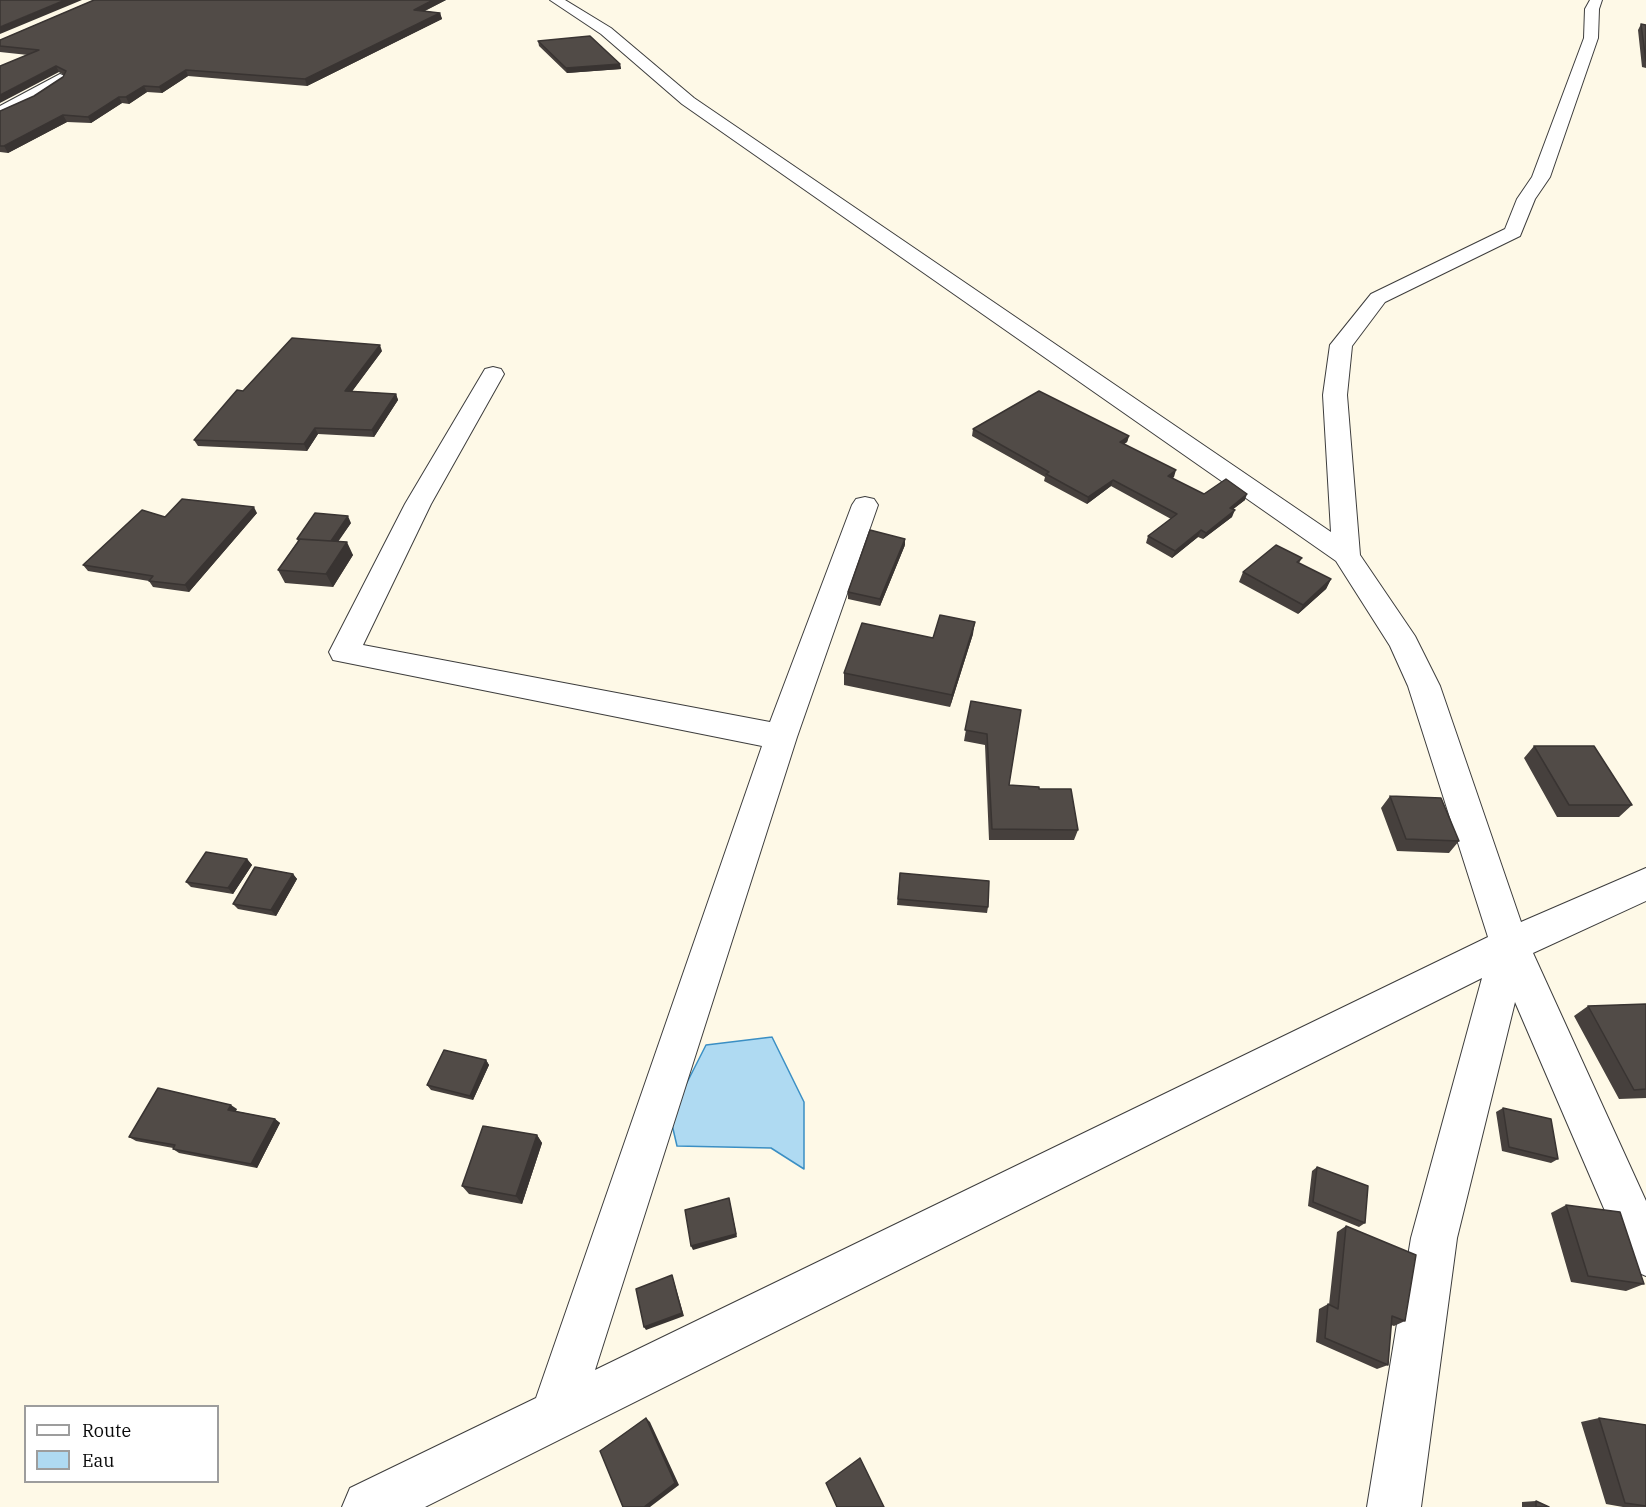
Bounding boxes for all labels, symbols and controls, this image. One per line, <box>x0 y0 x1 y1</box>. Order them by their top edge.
legend <box>24 1405 219 1483</box>
text: Route <box>82 1419 131 1442</box>
text: Eau <box>82 1449 114 1472</box>

